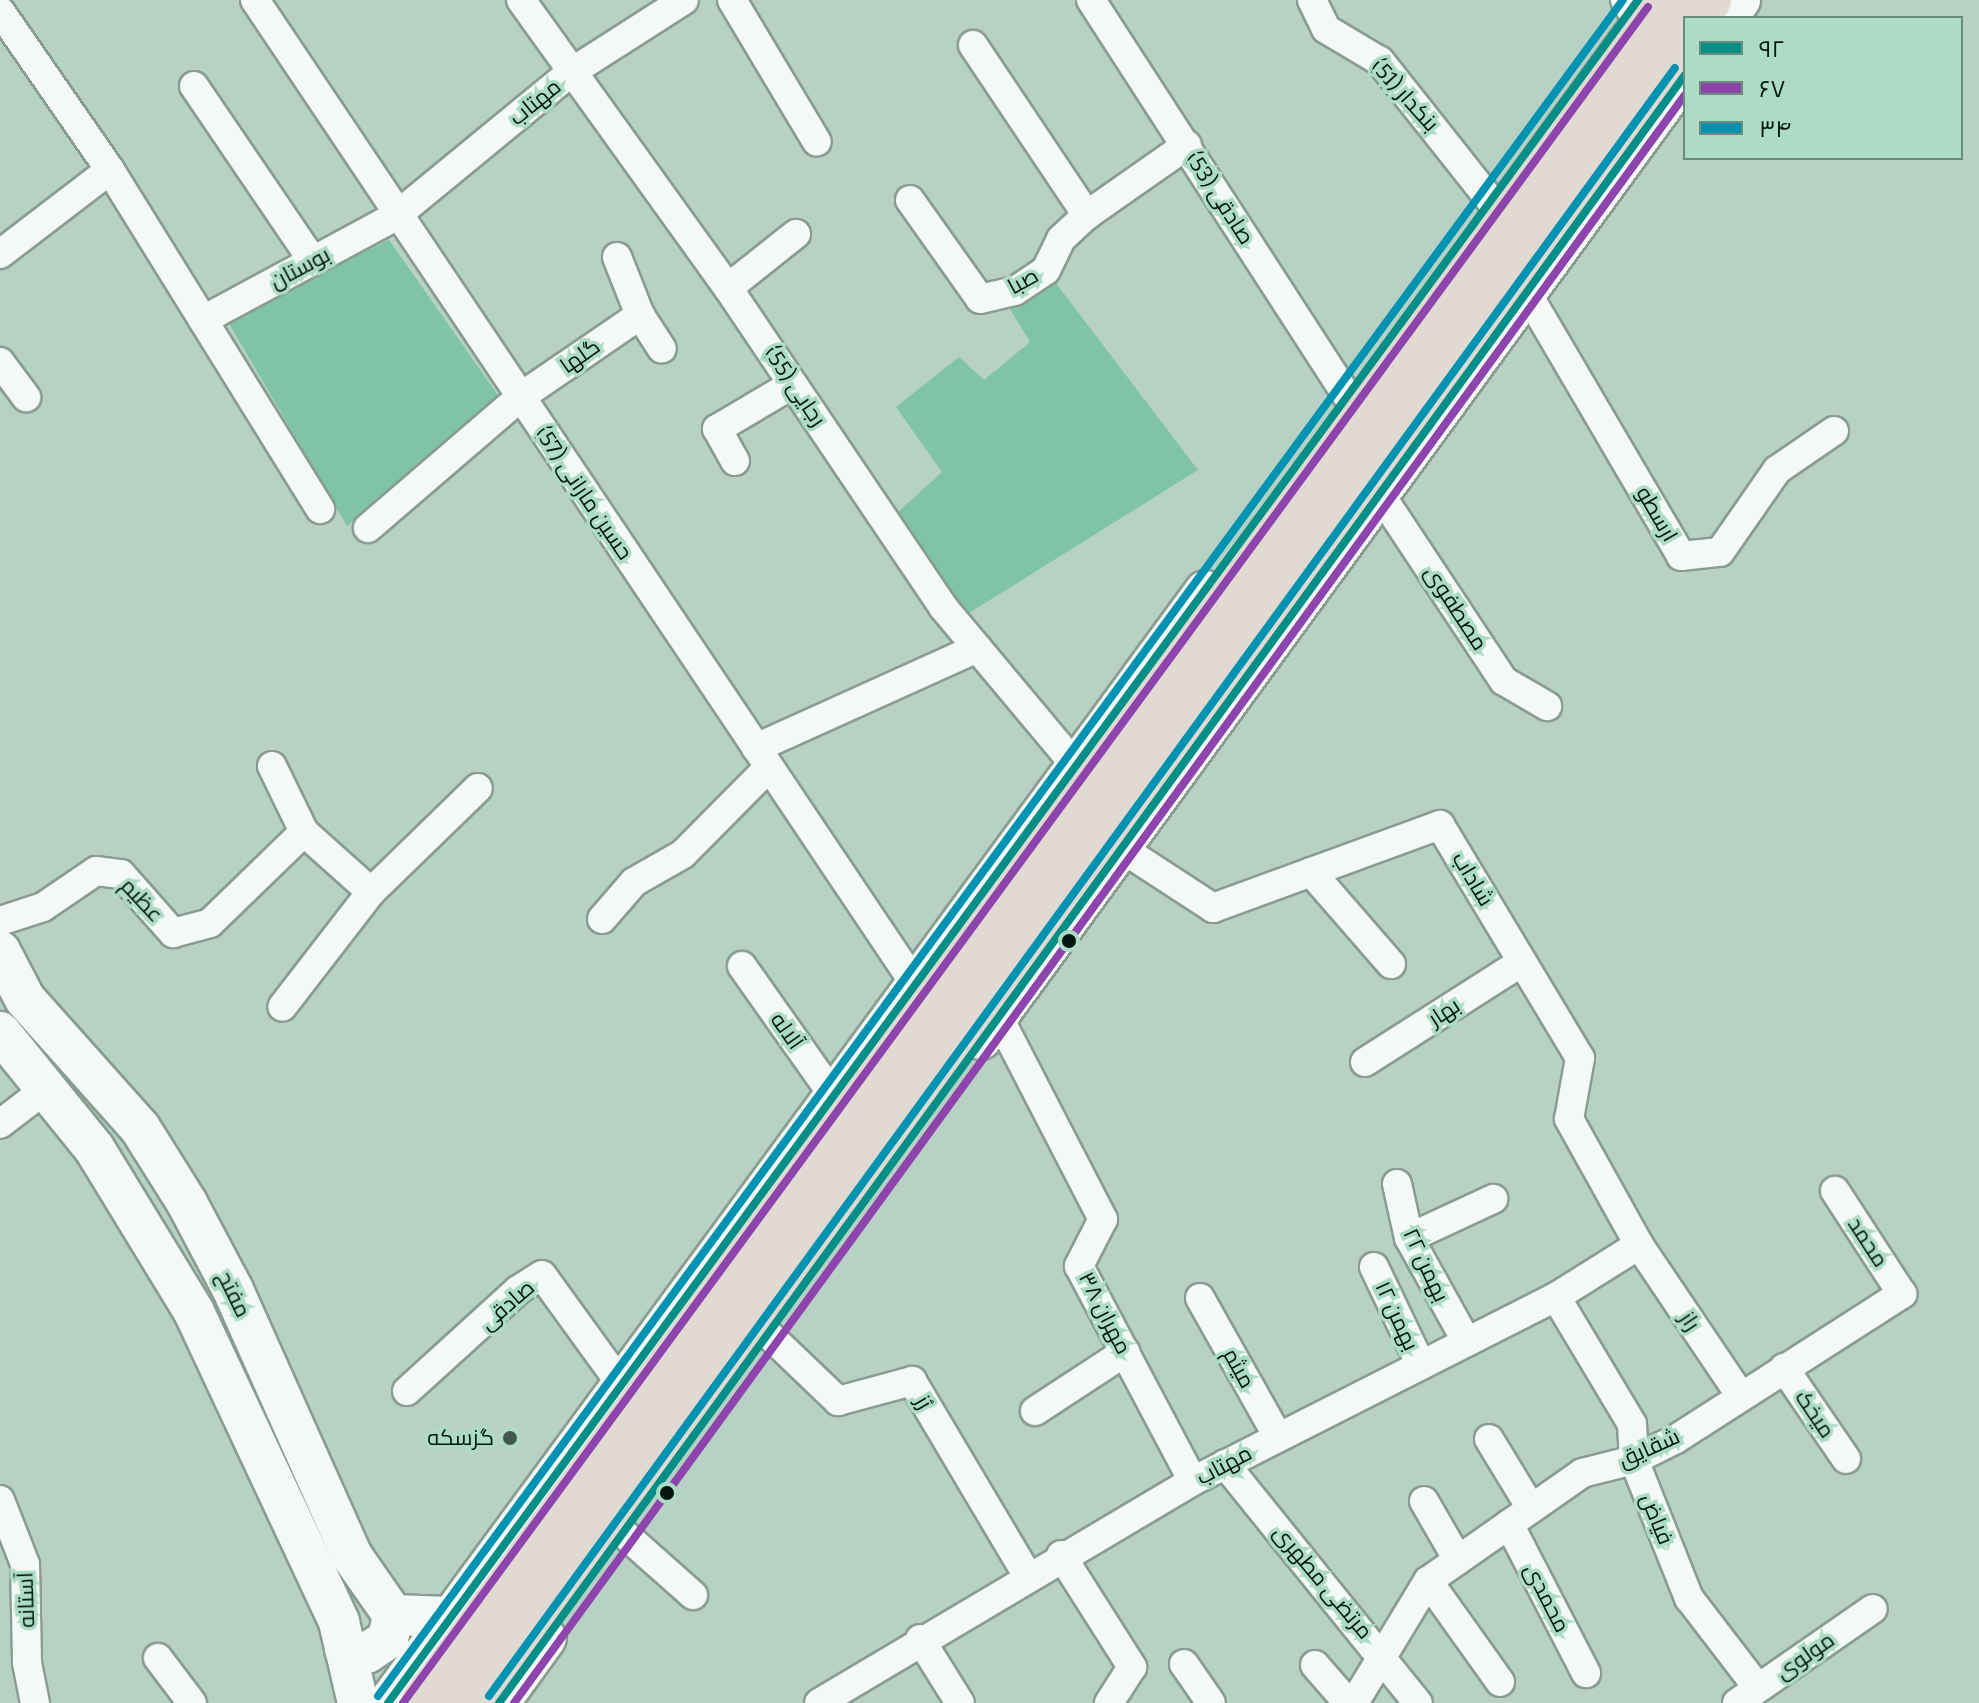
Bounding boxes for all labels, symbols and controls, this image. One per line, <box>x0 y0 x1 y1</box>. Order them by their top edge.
legend <box>1683 16 1963 160</box>
text: ۹۲ <box>1759 35 1784 63</box>
street label: بنکدار (51) <box>1366 53 1444 137</box>
street label: مهتاب <box>504 73 566 131</box>
text: ۶۷ <box>1759 75 1785 103</box>
text: ۳۴ <box>1759 115 1791 143</box>
street label: صادقی (53) <box>1180 147 1260 249</box>
street label: بوستان <box>265 241 335 295</box>
street label: صبا <box>1003 262 1043 300</box>
street label: گلها <box>555 333 605 379</box>
street label: رجایی (55) <box>759 341 831 431</box>
street label: حسین مارانی (57) <box>530 421 638 565</box>
street label: ارسطو <box>1631 482 1683 546</box>
street label: مصطفوی <box>1419 561 1493 655</box>
street label: شاداب <box>1447 847 1499 911</box>
street label: عظیم <box>115 873 169 927</box>
unlabelled marker <box>1061 933 1077 949</box>
street label: بهار <box>1423 992 1465 1032</box>
street label: آلاله <box>765 1008 809 1054</box>
street label: محمد <box>1842 1212 1894 1272</box>
street label: ۲۲ بهمن <box>1398 1224 1454 1306</box>
street label: مفتح <box>212 1266 256 1322</box>
street label: مهران ۳۸ <box>1073 1267 1137 1359</box>
street label: صادقی <box>474 1274 540 1336</box>
street label: ۱۲ بهمن <box>1370 1277 1424 1355</box>
street label: راز <box>1674 1306 1706 1336</box>
street label: میثم <box>1217 1343 1261 1393</box>
street label: میخک <box>1790 1385 1840 1443</box>
street label: رُز <box>910 1390 938 1414</box>
street label: شقایق <box>1614 1423 1684 1473</box>
place label: گزسکه <box>427 1425 494 1451</box>
marker: گزسکه <box>501 1429 519 1447</box>
street label: مهتاب <box>1192 1439 1256 1491</box>
unlabelled marker <box>659 1485 675 1501</box>
street label: فیاض <box>1635 1490 1679 1548</box>
street label: مرتضی مطهری <box>1268 1520 1378 1644</box>
street label: محمدی <box>1519 1559 1575 1637</box>
street label: آستانه <box>12 1572 40 1628</box>
street label: مولوی <box>1771 1626 1839 1686</box>

